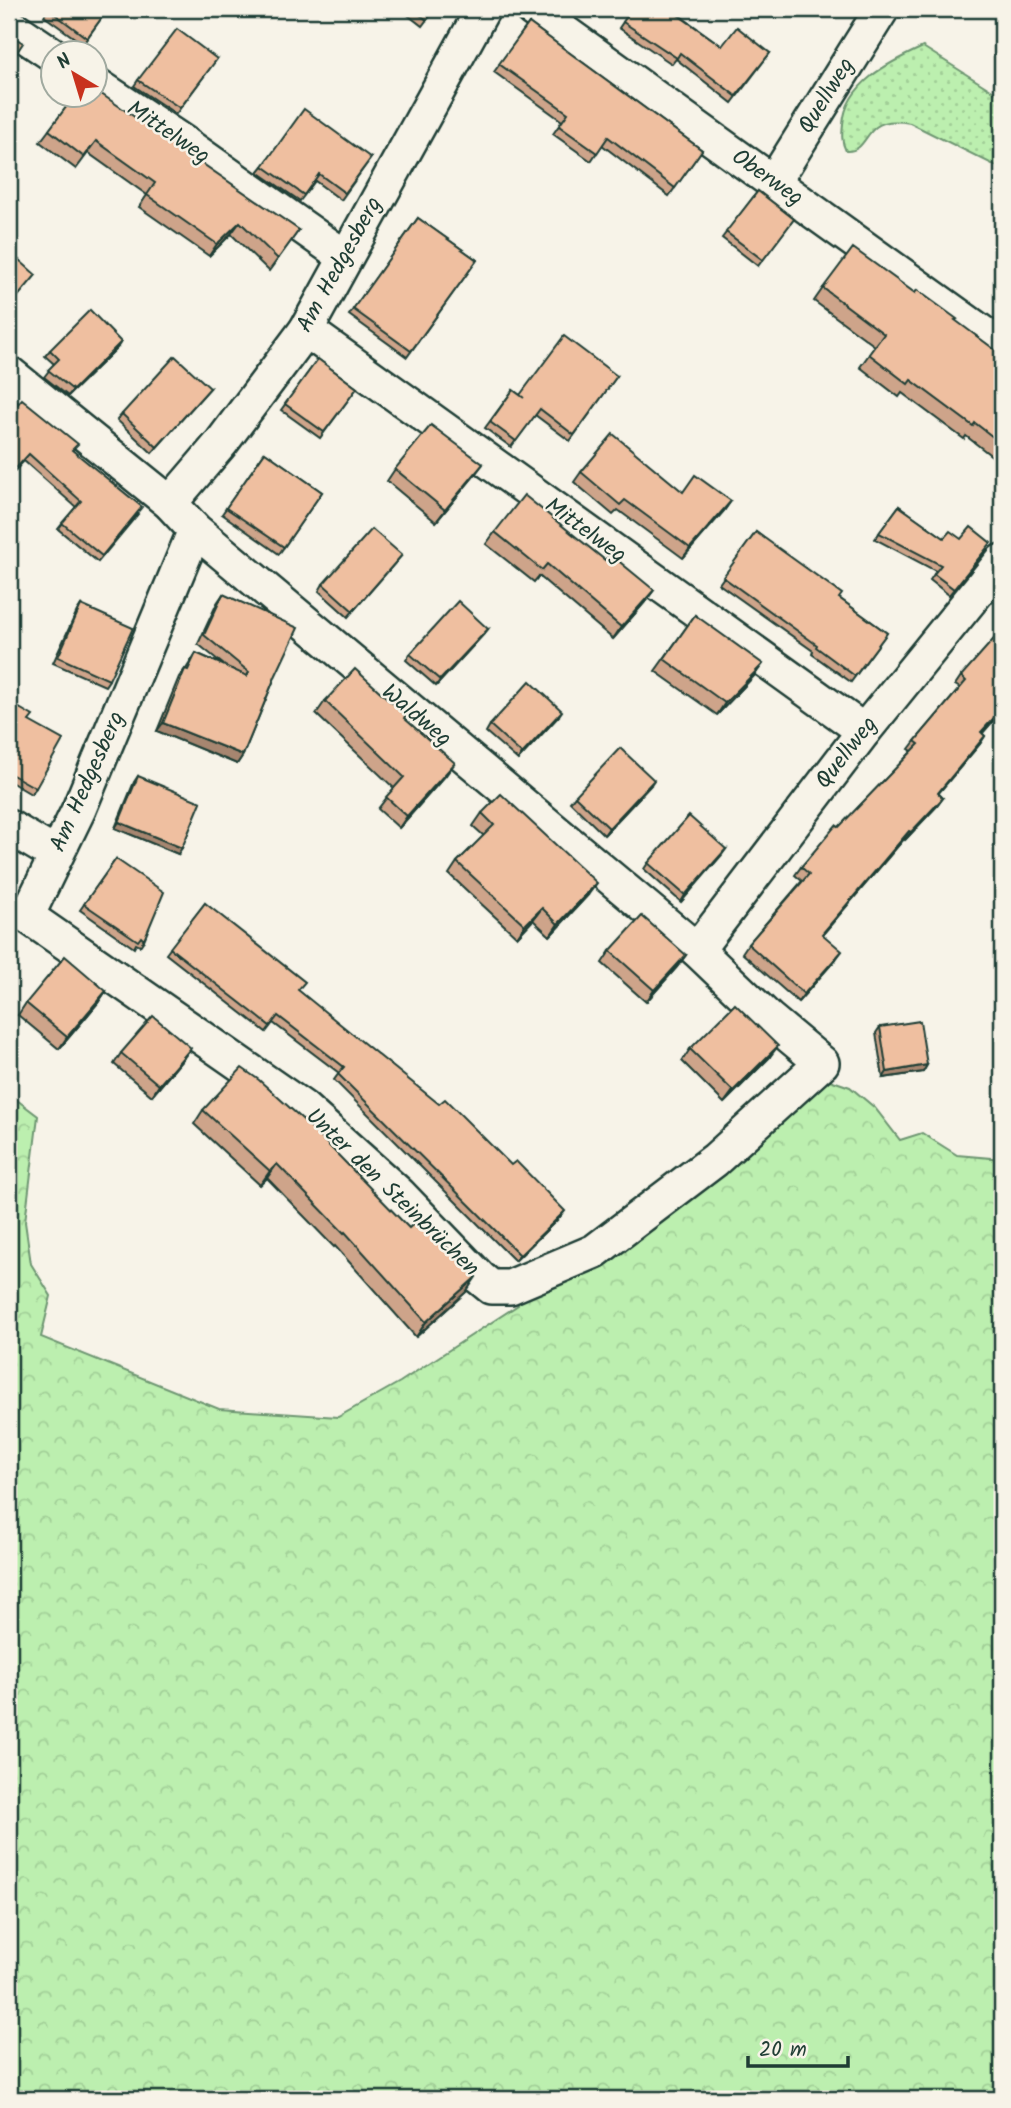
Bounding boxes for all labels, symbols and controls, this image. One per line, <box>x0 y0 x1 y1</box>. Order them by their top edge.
north arrow <box>38 38 108 108</box>
text: N <box>51 47 79 78</box>
street label: Quellweg <box>789 51 865 141</box>
street label: Mittelweg <box>119 92 217 174</box>
street label: Oberweg <box>724 140 810 216</box>
street label: Am Hedgesberg <box>288 190 392 340</box>
street label: Mittelweg <box>536 489 634 573</box>
street label: Waldweg <box>373 676 459 756</box>
street label: Am Hedgesberg <box>41 706 135 858</box>
street label: Quellweg <box>807 709 887 797</box>
street label: Unter den Steinbrüchen <box>297 1100 487 1286</box>
scale bar <box>748 2024 848 2068</box>
text: 20 m <box>759 2034 807 2067</box>

